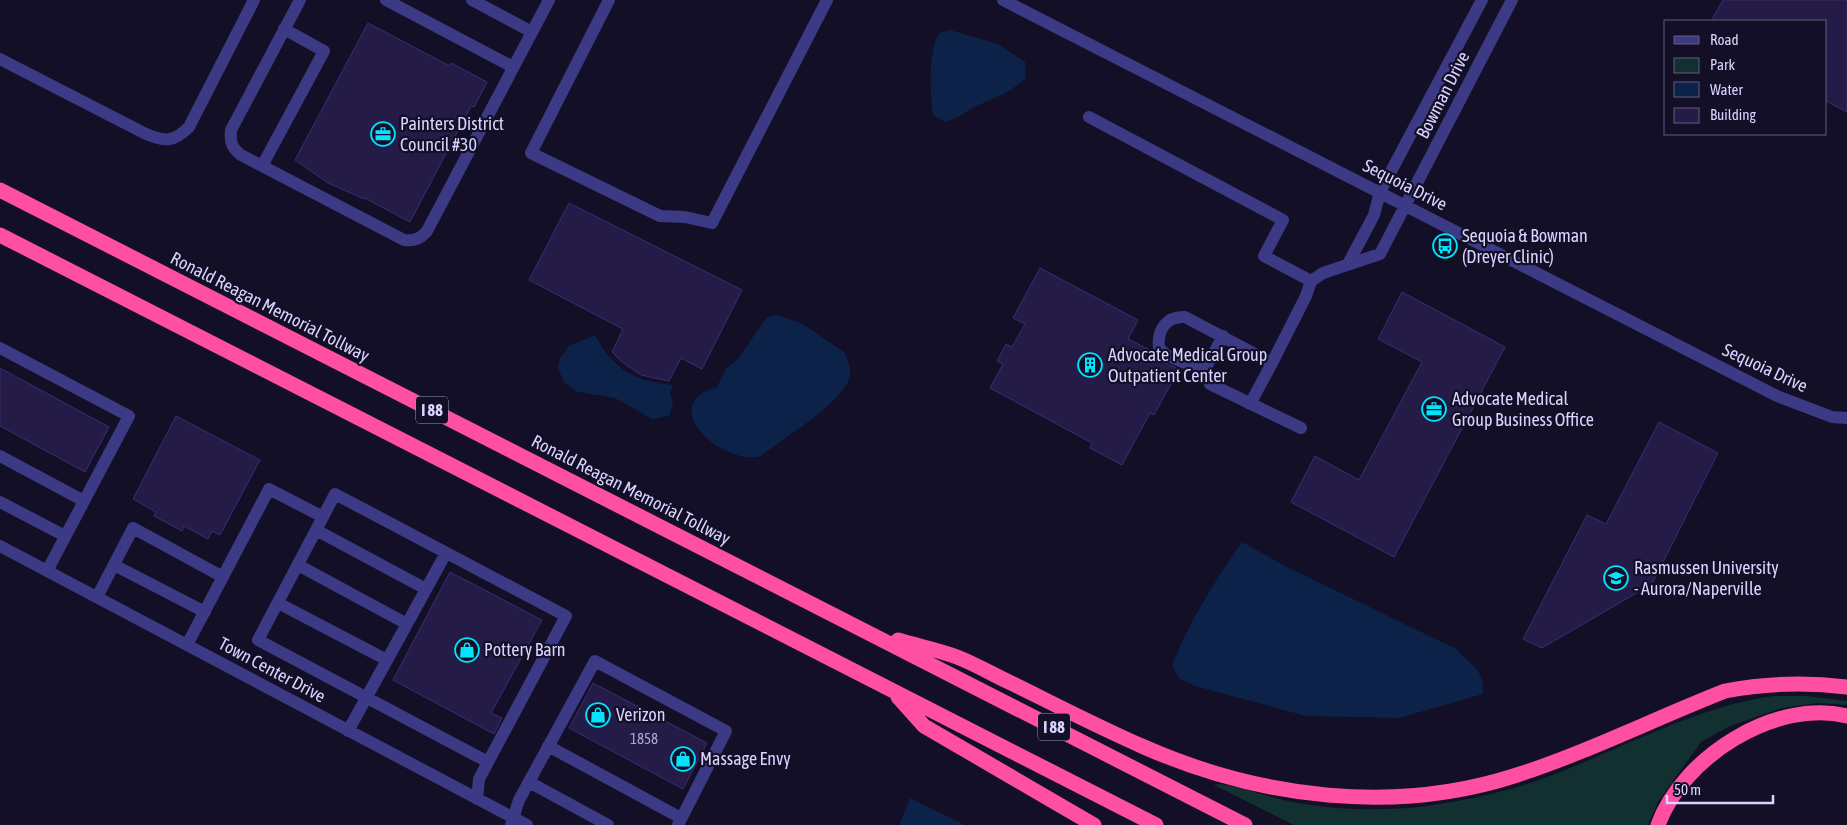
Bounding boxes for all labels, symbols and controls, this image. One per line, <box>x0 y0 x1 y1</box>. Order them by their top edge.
legend <box>1664 20 1827 135</box>
text: Road <box>1710 31 1739 48</box>
street label: Bowman Drive <box>1412 48 1473 142</box>
text: Park <box>1710 56 1735 73</box>
text: Water <box>1710 81 1743 98</box>
text: Building <box>1710 106 1756 123</box>
place label: Painters District Council #30 <box>400 113 504 155</box>
office icon: Painters District Council #30 <box>370 121 396 147</box>
street label: Sequoia Drive <box>1360 154 1451 215</box>
place label: Sequoia & Bowman (Dreyer Clinic) <box>1462 225 1588 267</box>
bus stop icon: Sequoia & Bowman (Dreyer Clinic) <box>1432 233 1458 259</box>
street label: Ronald Reagan Memorial Tollway <box>167 247 373 366</box>
street label: Sequoia Drive <box>1719 339 1811 396</box>
place label: Advocate Medical Group Outpatient Center <box>1108 344 1267 386</box>
building icon: Advocate Medical Group Outpatient Center <box>1077 352 1103 378</box>
place label: Advocate Medical Group Business Office <box>1452 388 1594 430</box>
road number: I 88 <box>416 396 448 424</box>
office icon: Advocate Medical Group Business Office <box>1421 396 1447 422</box>
street label: Ronald Reagan Memorial Tollway <box>528 430 734 549</box>
place label: Rasmussen University - Aurora/Naperville <box>1634 557 1779 599</box>
school or university icon: Rasmussen University - Aurora/Naperville <box>1603 565 1629 591</box>
street label: Town Center Drive <box>215 633 329 707</box>
shop icon: Pottery Barn <box>454 637 480 663</box>
place label: Pottery Barn <box>484 639 566 660</box>
shop icon: Verizon <box>585 702 611 728</box>
place label: Verizon <box>616 704 665 725</box>
road number: I 88 <box>1038 714 1070 740</box>
house number: 1858 <box>630 730 658 747</box>
shop icon: Massage Envy <box>670 746 696 772</box>
place label: Massage Envy <box>700 748 791 769</box>
scale bar <box>1667 772 1773 804</box>
text: 50 m <box>1674 781 1701 798</box>

